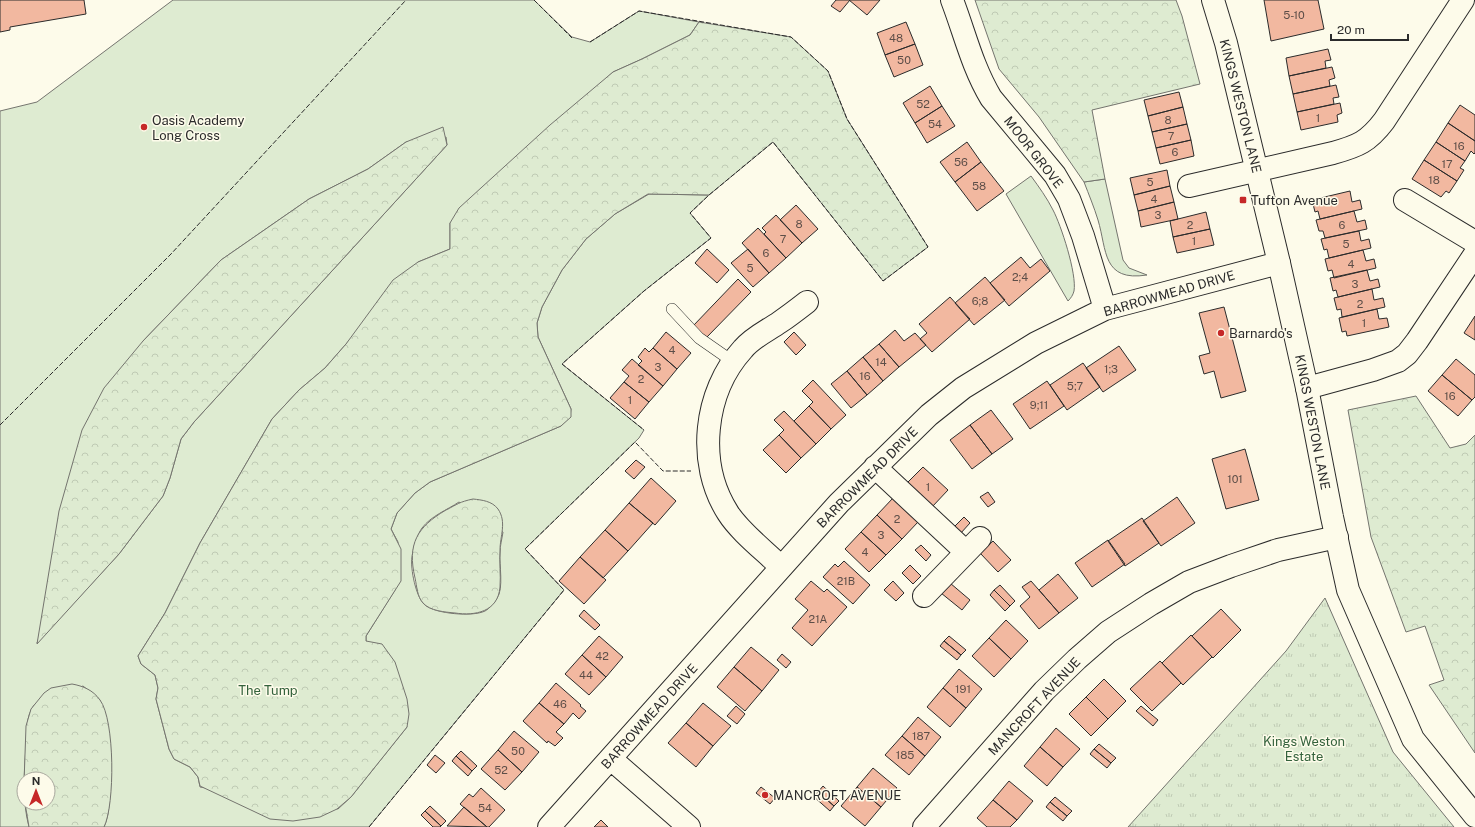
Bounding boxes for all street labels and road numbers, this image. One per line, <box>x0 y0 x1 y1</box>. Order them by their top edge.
street label: KINGS WESTON LANE <box>1217 38 1264 175</box>
street label: MOOR GROVE <box>1001 113 1066 191</box>
street label: BARROWMEAD DRIVE <box>1102 267 1237 319</box>
street label: KINGS WESTON LANE <box>1292 353 1333 491</box>
street label: BARROWMEAD DRIVE <box>814 424 921 531</box>
street label: MANCROFT AVENUE <box>985 654 1084 758</box>
street label: BARROWMEAD DRIVE <box>598 661 701 772</box>

